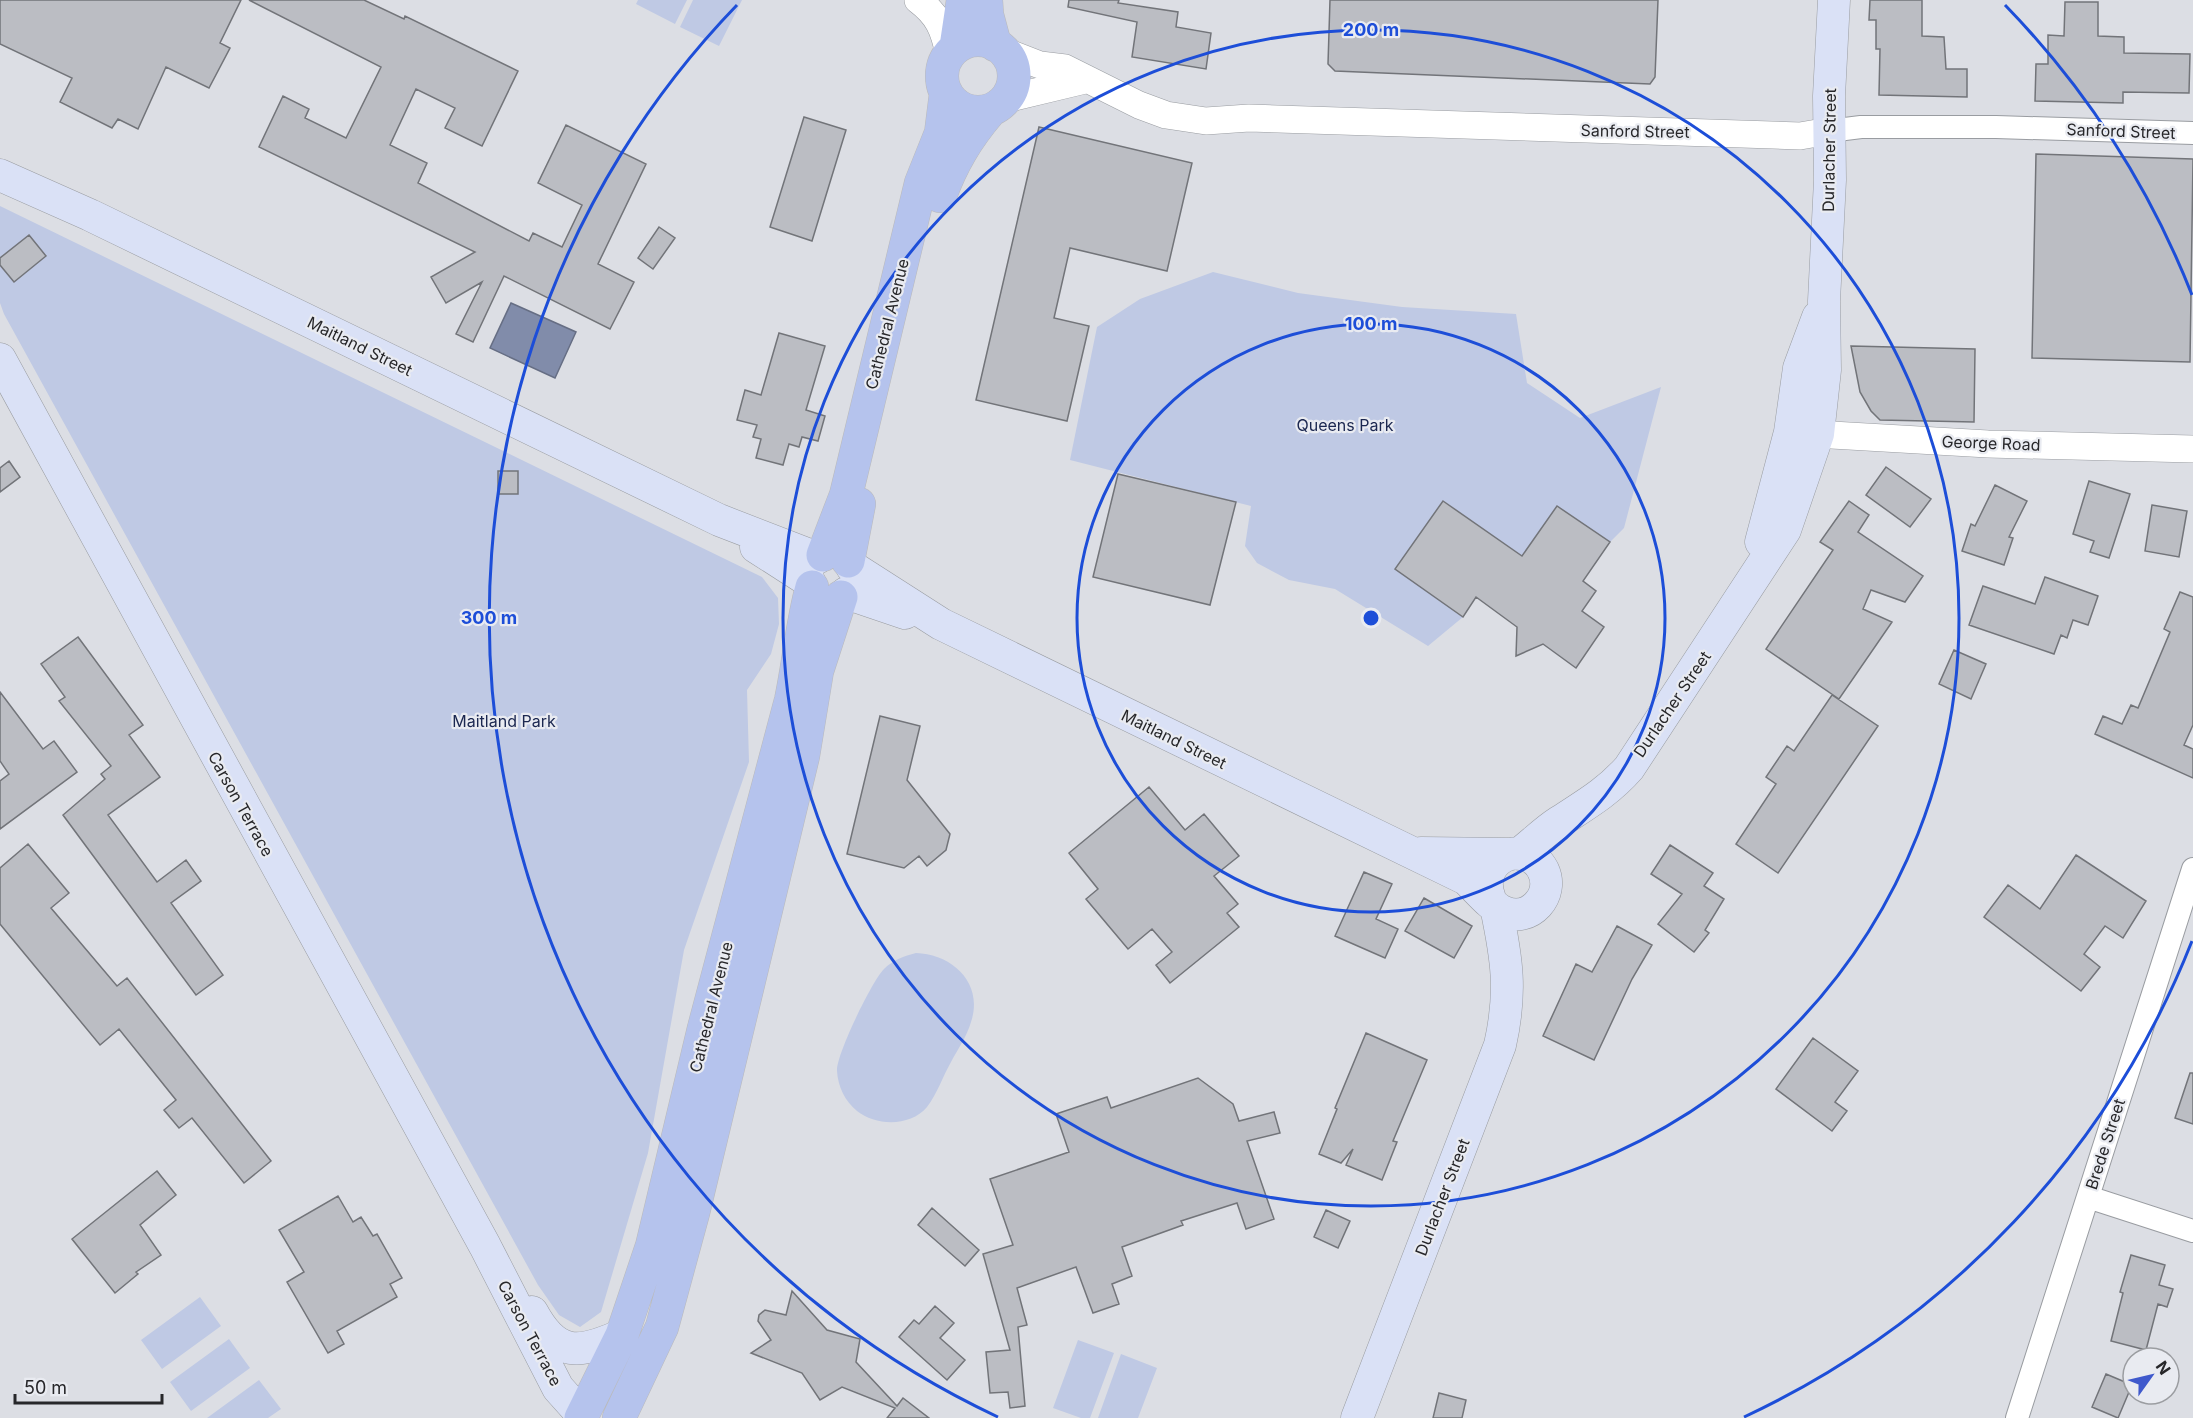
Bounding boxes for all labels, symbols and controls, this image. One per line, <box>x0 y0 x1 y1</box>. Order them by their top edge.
text: 200 m <box>1343 19 1399 40</box>
street label: Durlacher Street <box>1818 88 1840 212</box>
street label: Sanford Street <box>2066 119 2176 143</box>
street label: Sanford Street <box>1580 120 1690 142</box>
street label: Cathedral Avenue <box>861 257 913 391</box>
street label: Maitland Street <box>304 312 416 380</box>
text: 100 m <box>1345 313 1397 334</box>
park label: Queens Park <box>1296 415 1394 435</box>
street label: George Road <box>1941 431 2041 455</box>
text: 300 m <box>461 607 517 628</box>
centre of rings <box>1361 608 1381 628</box>
street label: Durlacher Street <box>1629 647 1715 761</box>
street label: Maitland Street <box>1118 705 1230 773</box>
park label: Maitland Park <box>452 711 556 731</box>
street label: Carson Terrace <box>204 748 278 860</box>
street label: Cathedral Avenue <box>685 940 737 1074</box>
street label: Brede Street <box>2081 1096 2129 1192</box>
street label: Durlacher Street <box>1410 1136 1474 1258</box>
street label: Carson Terrace <box>494 1277 566 1389</box>
north arrow <box>2121 1346 2181 1406</box>
text: N <box>2152 1357 2175 1378</box>
scale bar <box>15 1367 162 1405</box>
text: 50 m <box>24 1377 67 1398</box>

